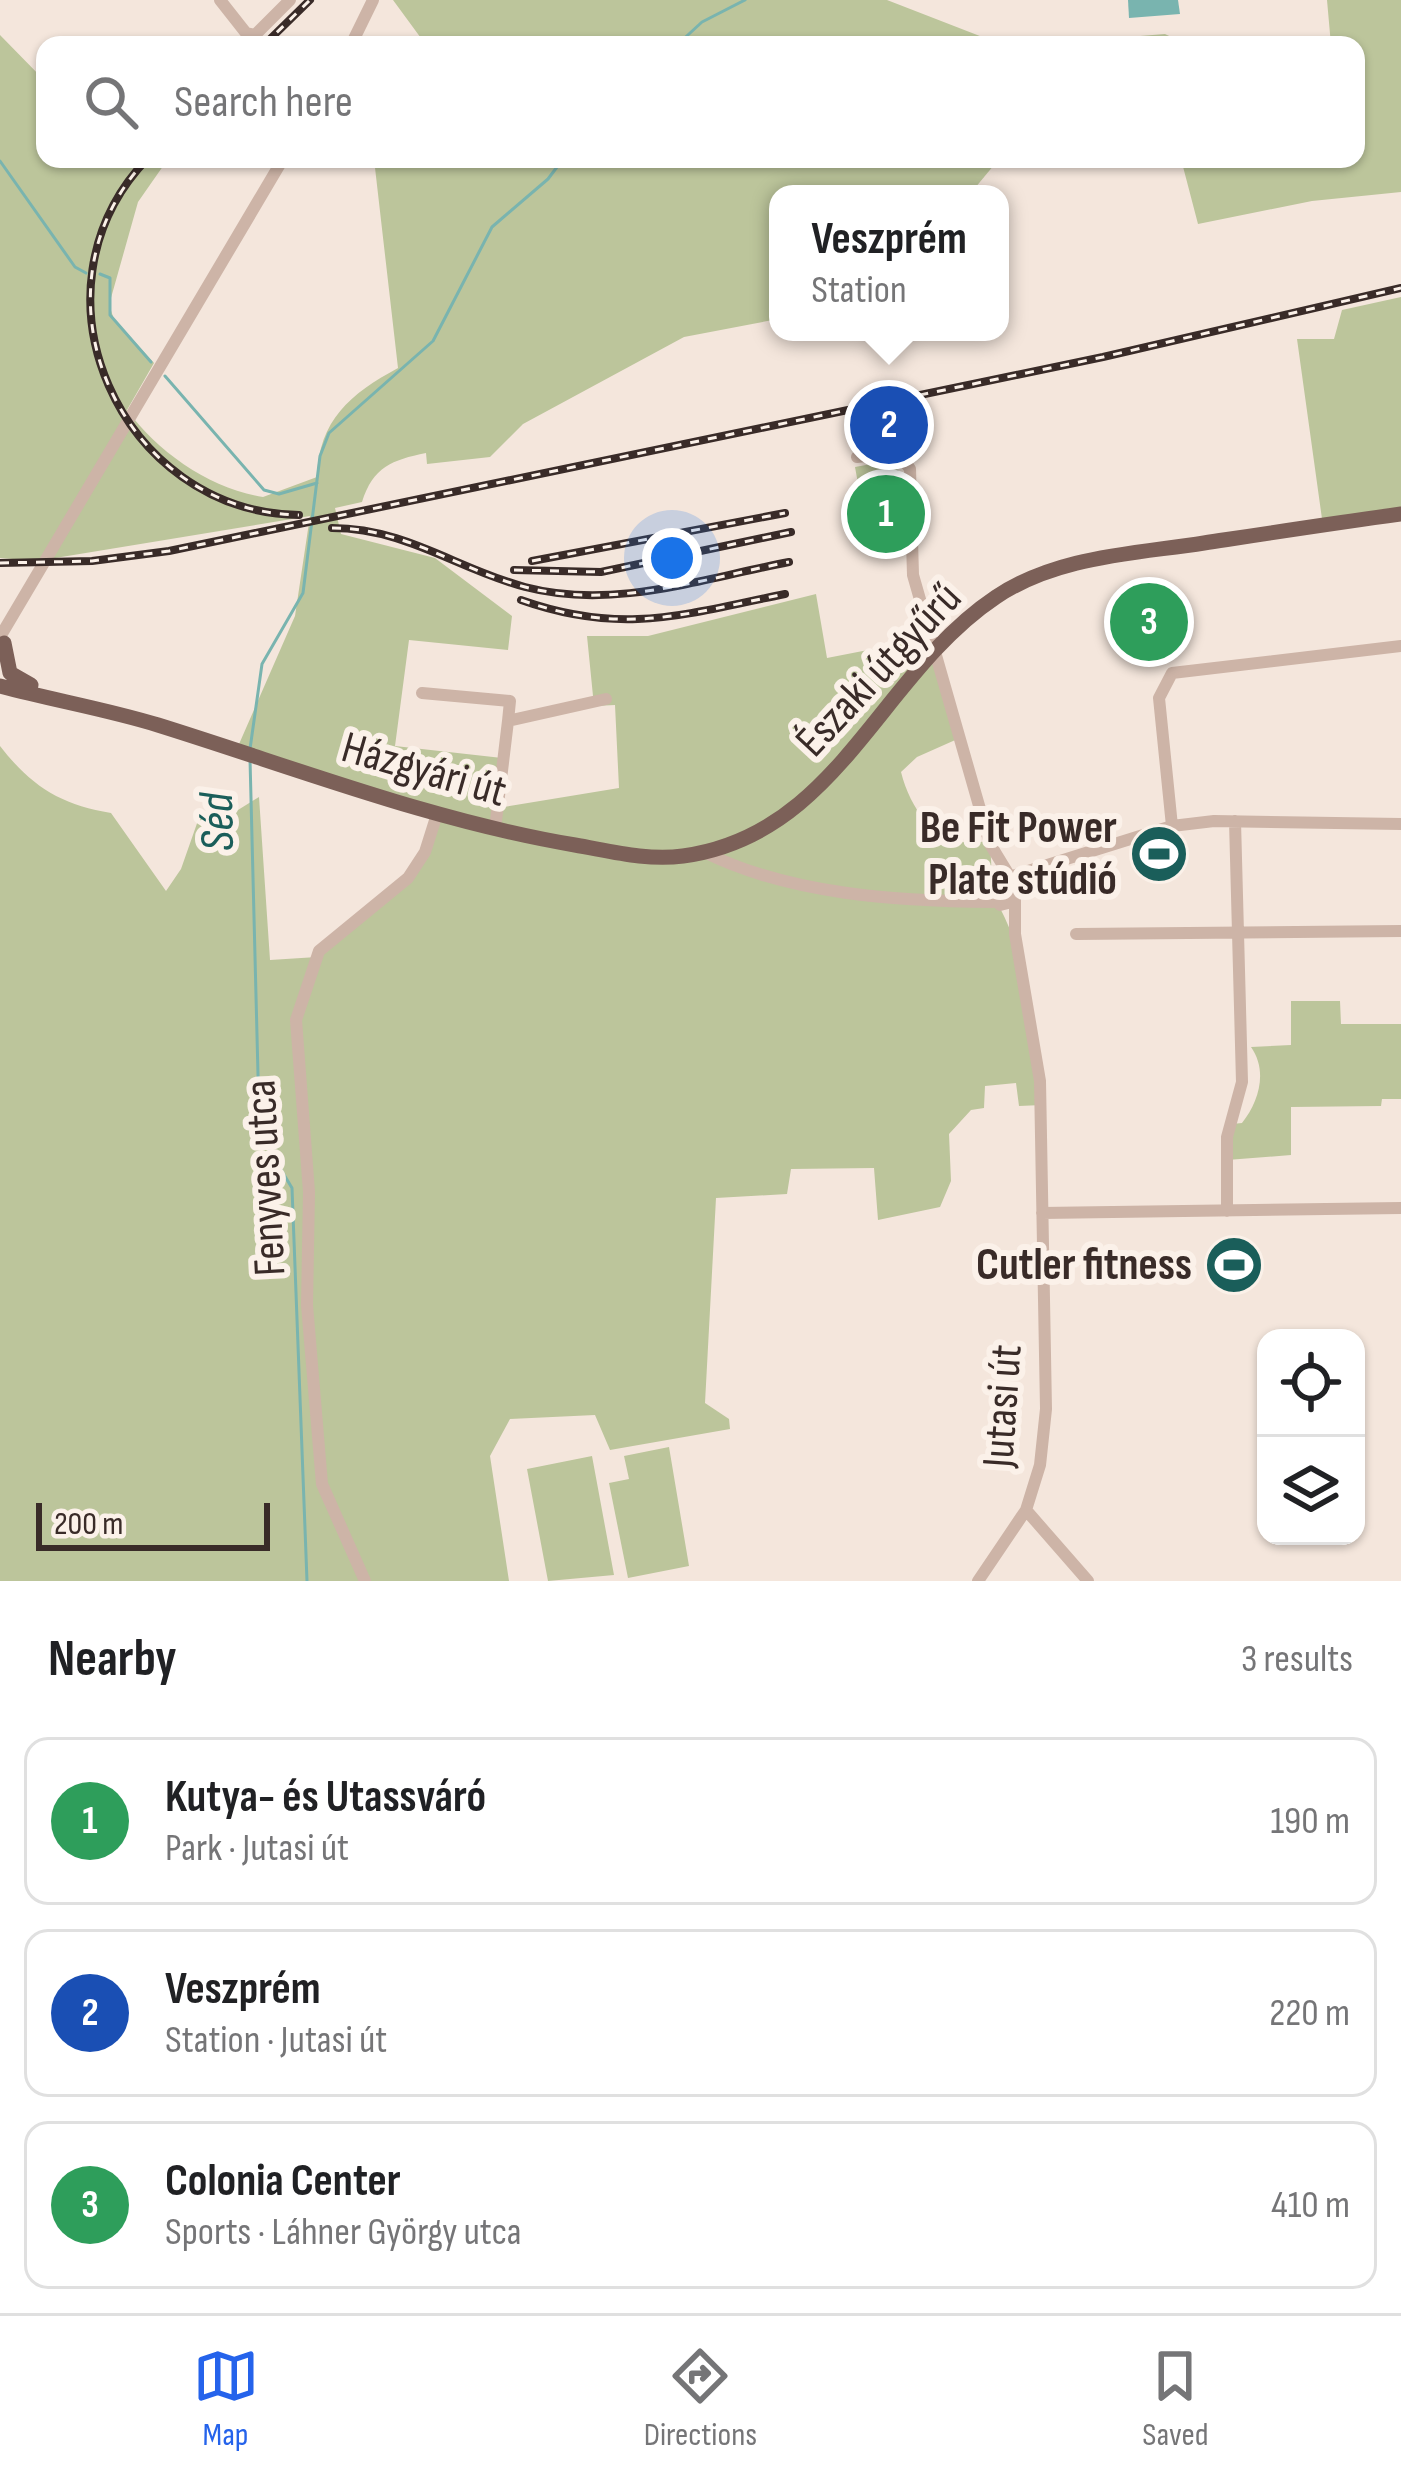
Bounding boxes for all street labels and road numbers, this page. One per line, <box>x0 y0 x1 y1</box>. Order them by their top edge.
street label: Északi útgyűrű <box>785 572 973 768</box>
street label: Házgyári út <box>335 720 513 820</box>
street label: Fenyves utca <box>233 1079 299 1277</box>
street label: Jutasi út <box>971 1343 1035 1470</box>

